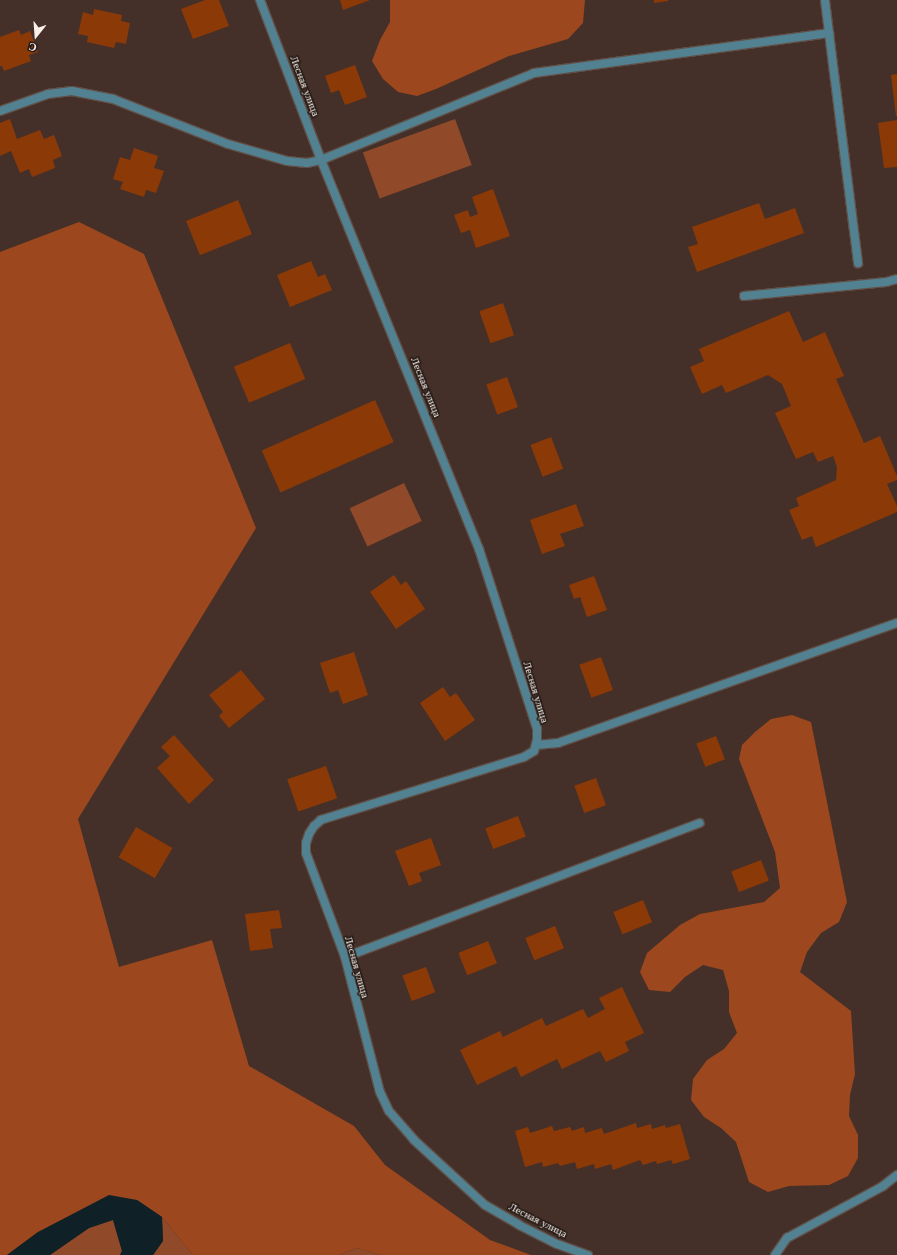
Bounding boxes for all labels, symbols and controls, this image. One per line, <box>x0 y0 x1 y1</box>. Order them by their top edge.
north arrow <box>16 16 56 56</box>
text: С <box>27 40 38 55</box>
street label: Лесная улица <box>287 54 323 118</box>
street label: Лесная улица <box>408 355 444 419</box>
street label: Лесная улица <box>520 660 552 724</box>
street label: Лесная улица <box>342 935 372 999</box>
street label: Лесная улица <box>507 1200 569 1240</box>

